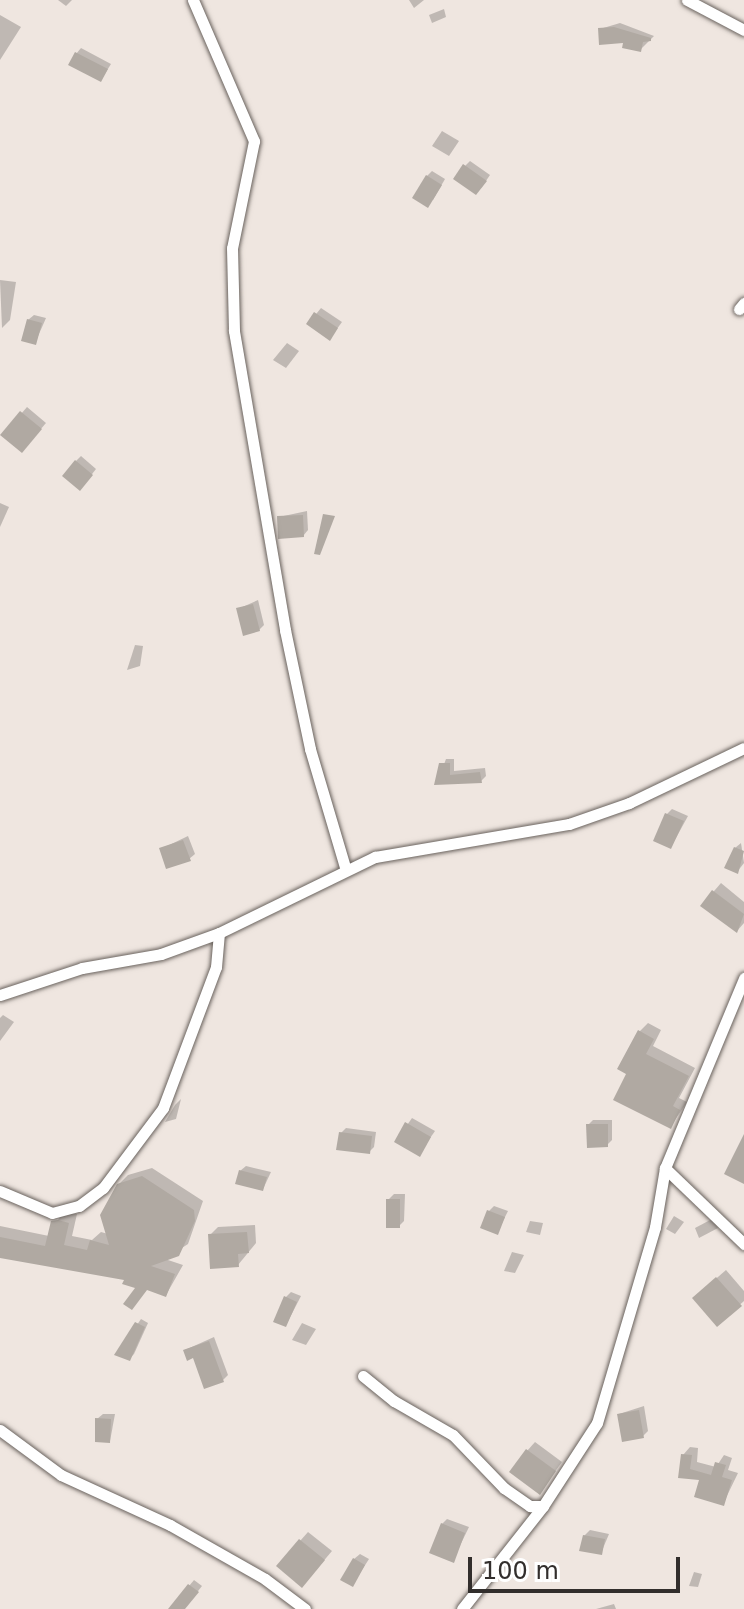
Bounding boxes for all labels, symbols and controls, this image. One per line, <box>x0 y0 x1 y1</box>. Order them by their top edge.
scale bar <box>472 1541 684 1591</box>
text: 100 m <box>482 1557 559 1585</box>

